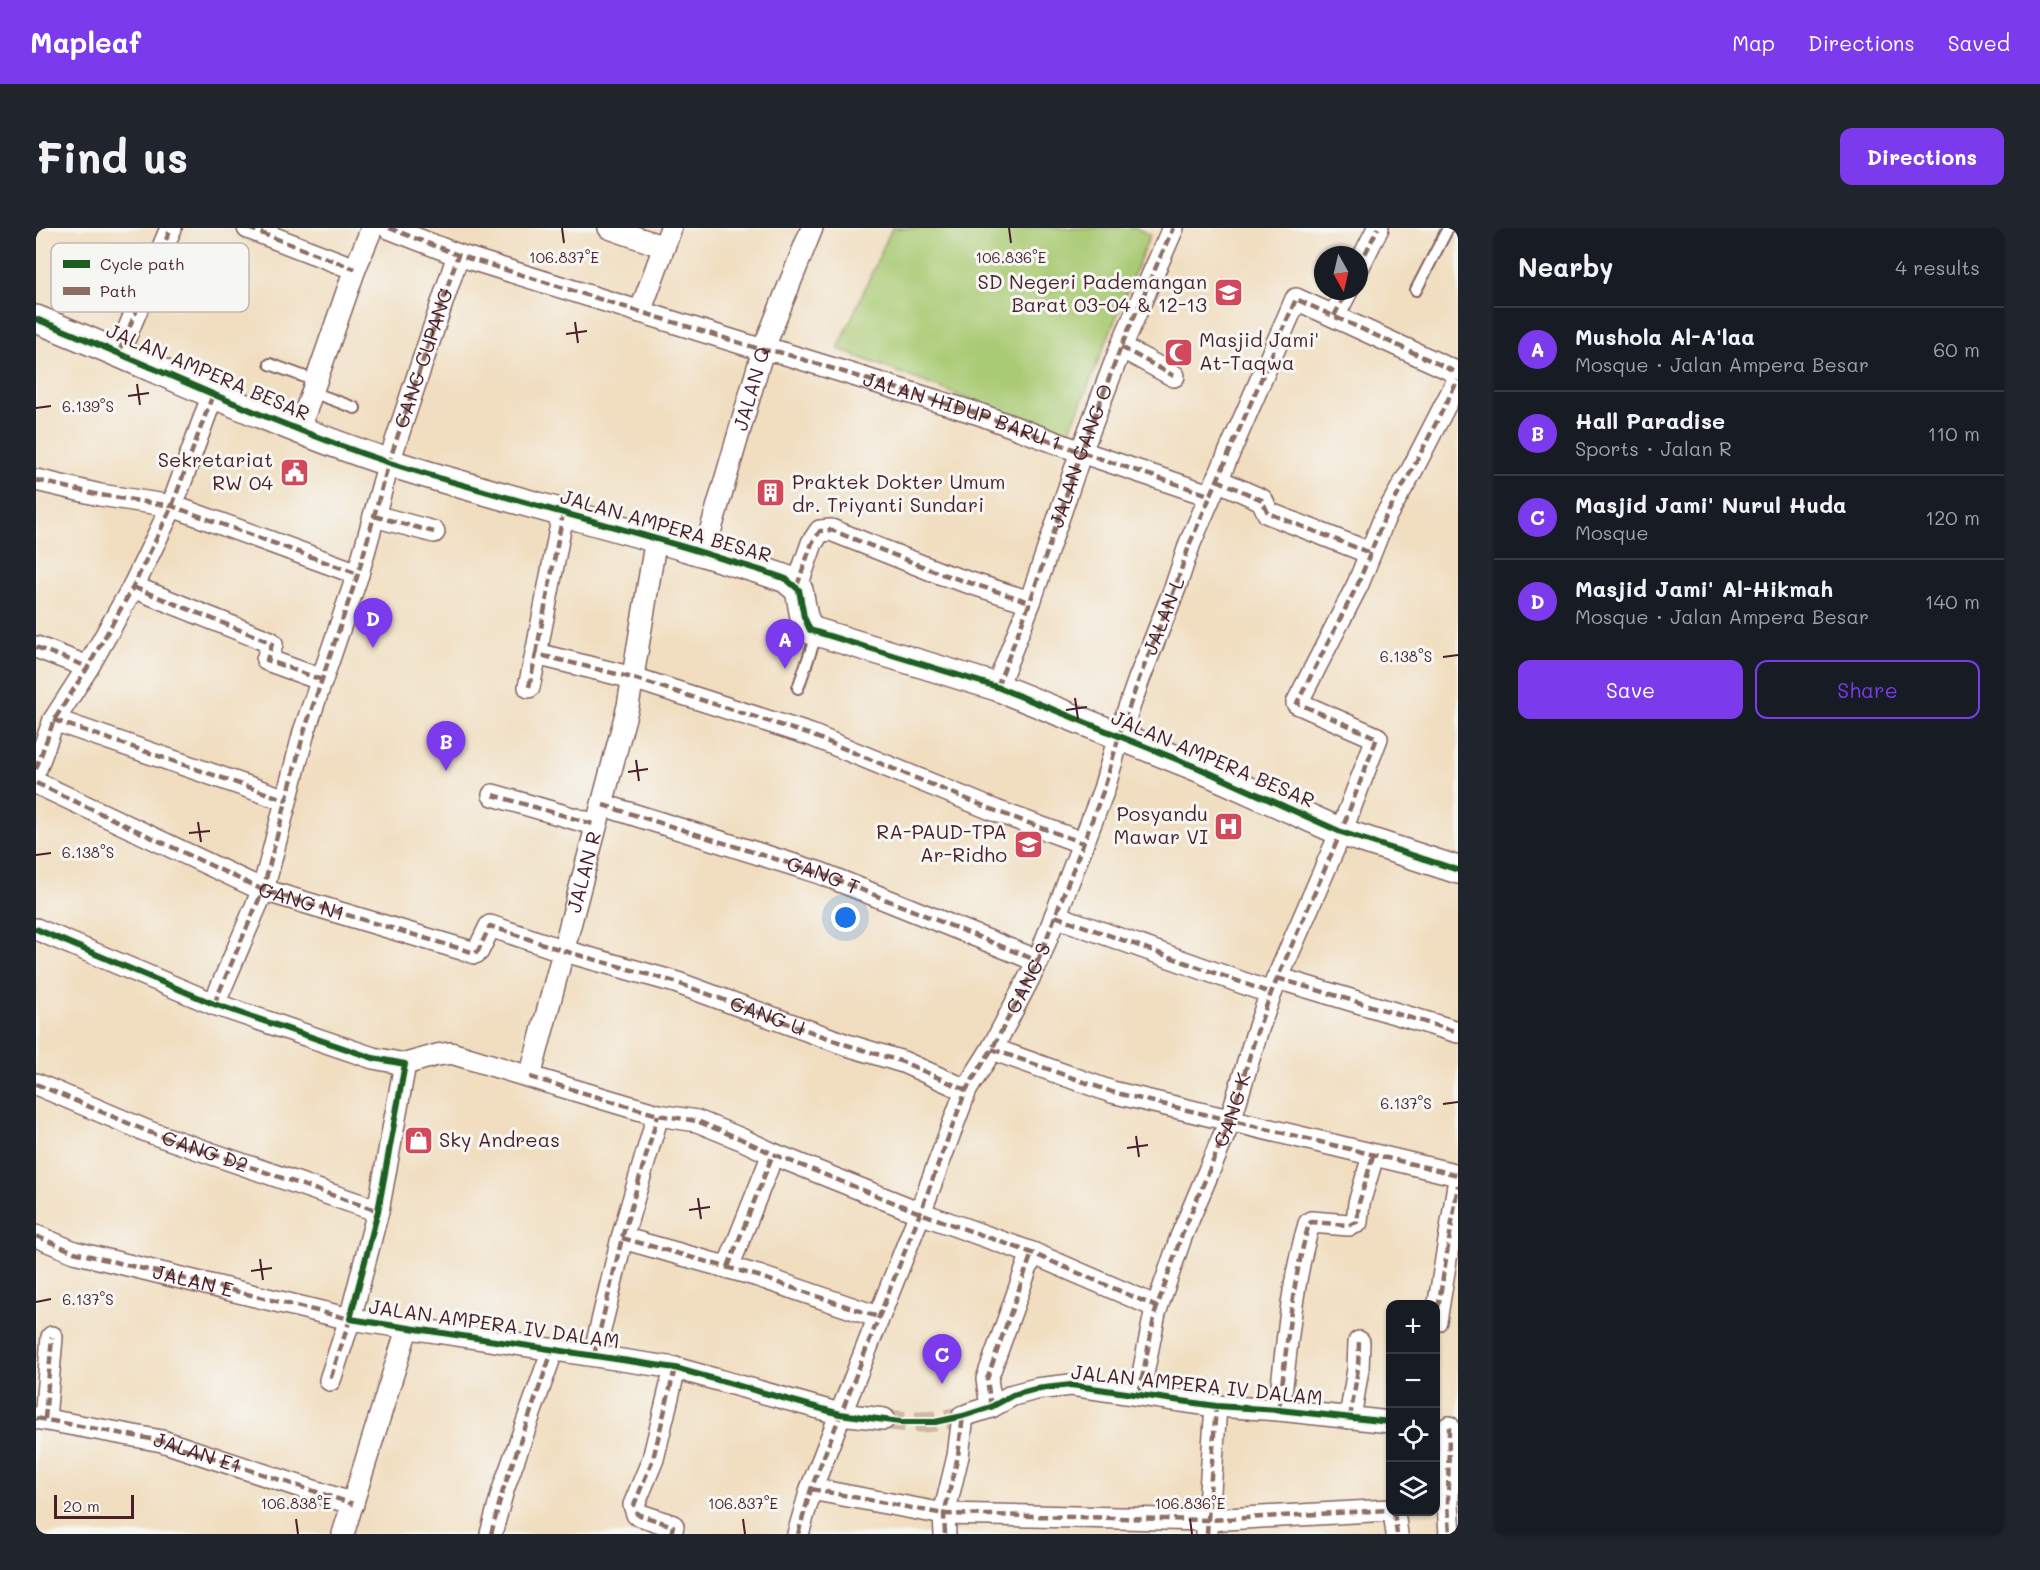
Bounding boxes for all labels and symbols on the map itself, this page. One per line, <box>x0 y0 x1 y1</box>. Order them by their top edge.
legend <box>51 243 249 312</box>
north arrow <box>1314 246 1368 300</box>
text: 106.837°E <box>529 247 599 267</box>
text: 106.836°E <box>976 247 1047 267</box>
text: Cycle path <box>100 253 184 274</box>
place label: SD Negeri Pademangan Barat 03-04 & 12-13 <box>978 268 1207 317</box>
school or university icon: SD Negeri Pademangan Barat 03-04 & 12-13 <box>1212 277 1244 309</box>
text: Path <box>100 280 136 301</box>
street label: GANG CUPANG <box>387 284 458 431</box>
street label: JALAN AMPERA BESAR <box>103 316 314 426</box>
place label: Masjid Jami' At-Taqwa <box>1199 326 1319 375</box>
mosque icon: Masjid Jami' At-Taqwa <box>1162 336 1194 368</box>
street label: JALAN Q <box>726 344 775 433</box>
street label: JALAN HIDUP BARU 1 <box>860 365 1065 455</box>
street label: JALAN GANG O <box>1042 380 1118 531</box>
text: 6.139°S <box>62 396 114 416</box>
place label: Sekretariat RW 04 <box>158 446 273 495</box>
public building icon: Sekretariat RW 04 <box>278 456 310 488</box>
place label: Praktek Dokter Umum dr. Triyanti Sundari <box>792 468 1006 517</box>
building icon: Praktek Dokter Umum dr. Triyanti Sundari <box>755 477 787 509</box>
street label: JALAN AMPERA BESAR <box>558 482 775 568</box>
street label: JALAN L <box>1136 574 1190 658</box>
pin: D <box>354 598 392 648</box>
pin: A <box>766 620 804 669</box>
text: 6.138°S <box>1380 646 1432 666</box>
street label: JALAN AMPERA BESAR <box>1108 703 1319 813</box>
pin: B <box>426 722 466 771</box>
place label: Posyandu Mawar VI <box>1114 800 1208 849</box>
hospital icon: Posyandu Mawar VI <box>1213 810 1245 842</box>
place label: RA-PAUD-TPA Ar-Ridho <box>876 818 1007 867</box>
street label: JALAN R <box>560 828 606 915</box>
school or university icon: RA-PAUD-TPA Ar-Ridho <box>1012 828 1044 860</box>
text: 6.138°S <box>62 842 114 862</box>
street label: GANG T <box>784 849 864 900</box>
street label: GANG N1 <box>256 875 348 925</box>
your location <box>831 903 860 932</box>
street label: GANG S <box>999 939 1056 1018</box>
street label: GANG U <box>726 989 809 1040</box>
street label: GANG K <box>1207 1069 1256 1151</box>
text: 6.137°S <box>1380 1093 1432 1113</box>
street label: GANG D2 <box>159 1123 252 1177</box>
shop icon: Sky Andreas <box>402 1124 434 1156</box>
place label: Sky Andreas <box>439 1126 560 1152</box>
street label: JALAN E <box>151 1258 236 1302</box>
text: 6.137°S <box>62 1289 114 1309</box>
street label: JALAN AMPERA IV DALAM <box>367 1293 621 1353</box>
pin: C <box>922 1334 962 1384</box>
street label: JALAN AMPERA IV DALAM <box>1070 1358 1324 1410</box>
street label: JALAN E1 <box>152 1426 245 1478</box>
scale bar <box>54 1492 134 1520</box>
text: 106.838°E <box>261 1493 332 1513</box>
text: 106.837°E <box>708 1493 778 1513</box>
text: 106.836°E <box>1155 1493 1226 1513</box>

